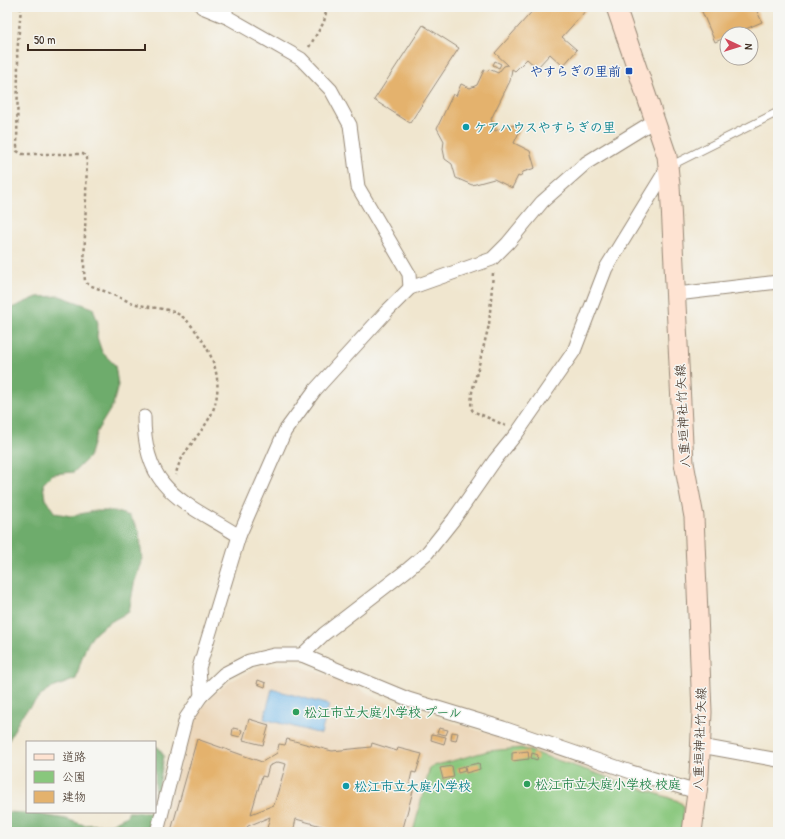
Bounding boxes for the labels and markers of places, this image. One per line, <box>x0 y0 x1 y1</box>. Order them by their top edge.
place label: やすらぎの里前 <box>530 62 621 80</box>
marker: やすらぎの里前 <box>624 66 634 76</box>
place label: ケアハウスやすらぎの里 <box>474 118 616 136</box>
marker: ケアハウスやすらぎの里 <box>461 122 471 132</box>
place label: 松江市立大庭小学校 プール <box>304 703 462 721</box>
marker: 松江市立大庭小学校 プール <box>291 707 301 717</box>
place label: 松江市立大庭小学校 校庭 <box>535 775 681 793</box>
place label: 松江市立大庭小学校 <box>354 777 471 795</box>
marker: 松江市立大庭小学校 校庭 <box>522 779 532 789</box>
marker: 松江市立大庭小学校 <box>341 781 351 791</box>

